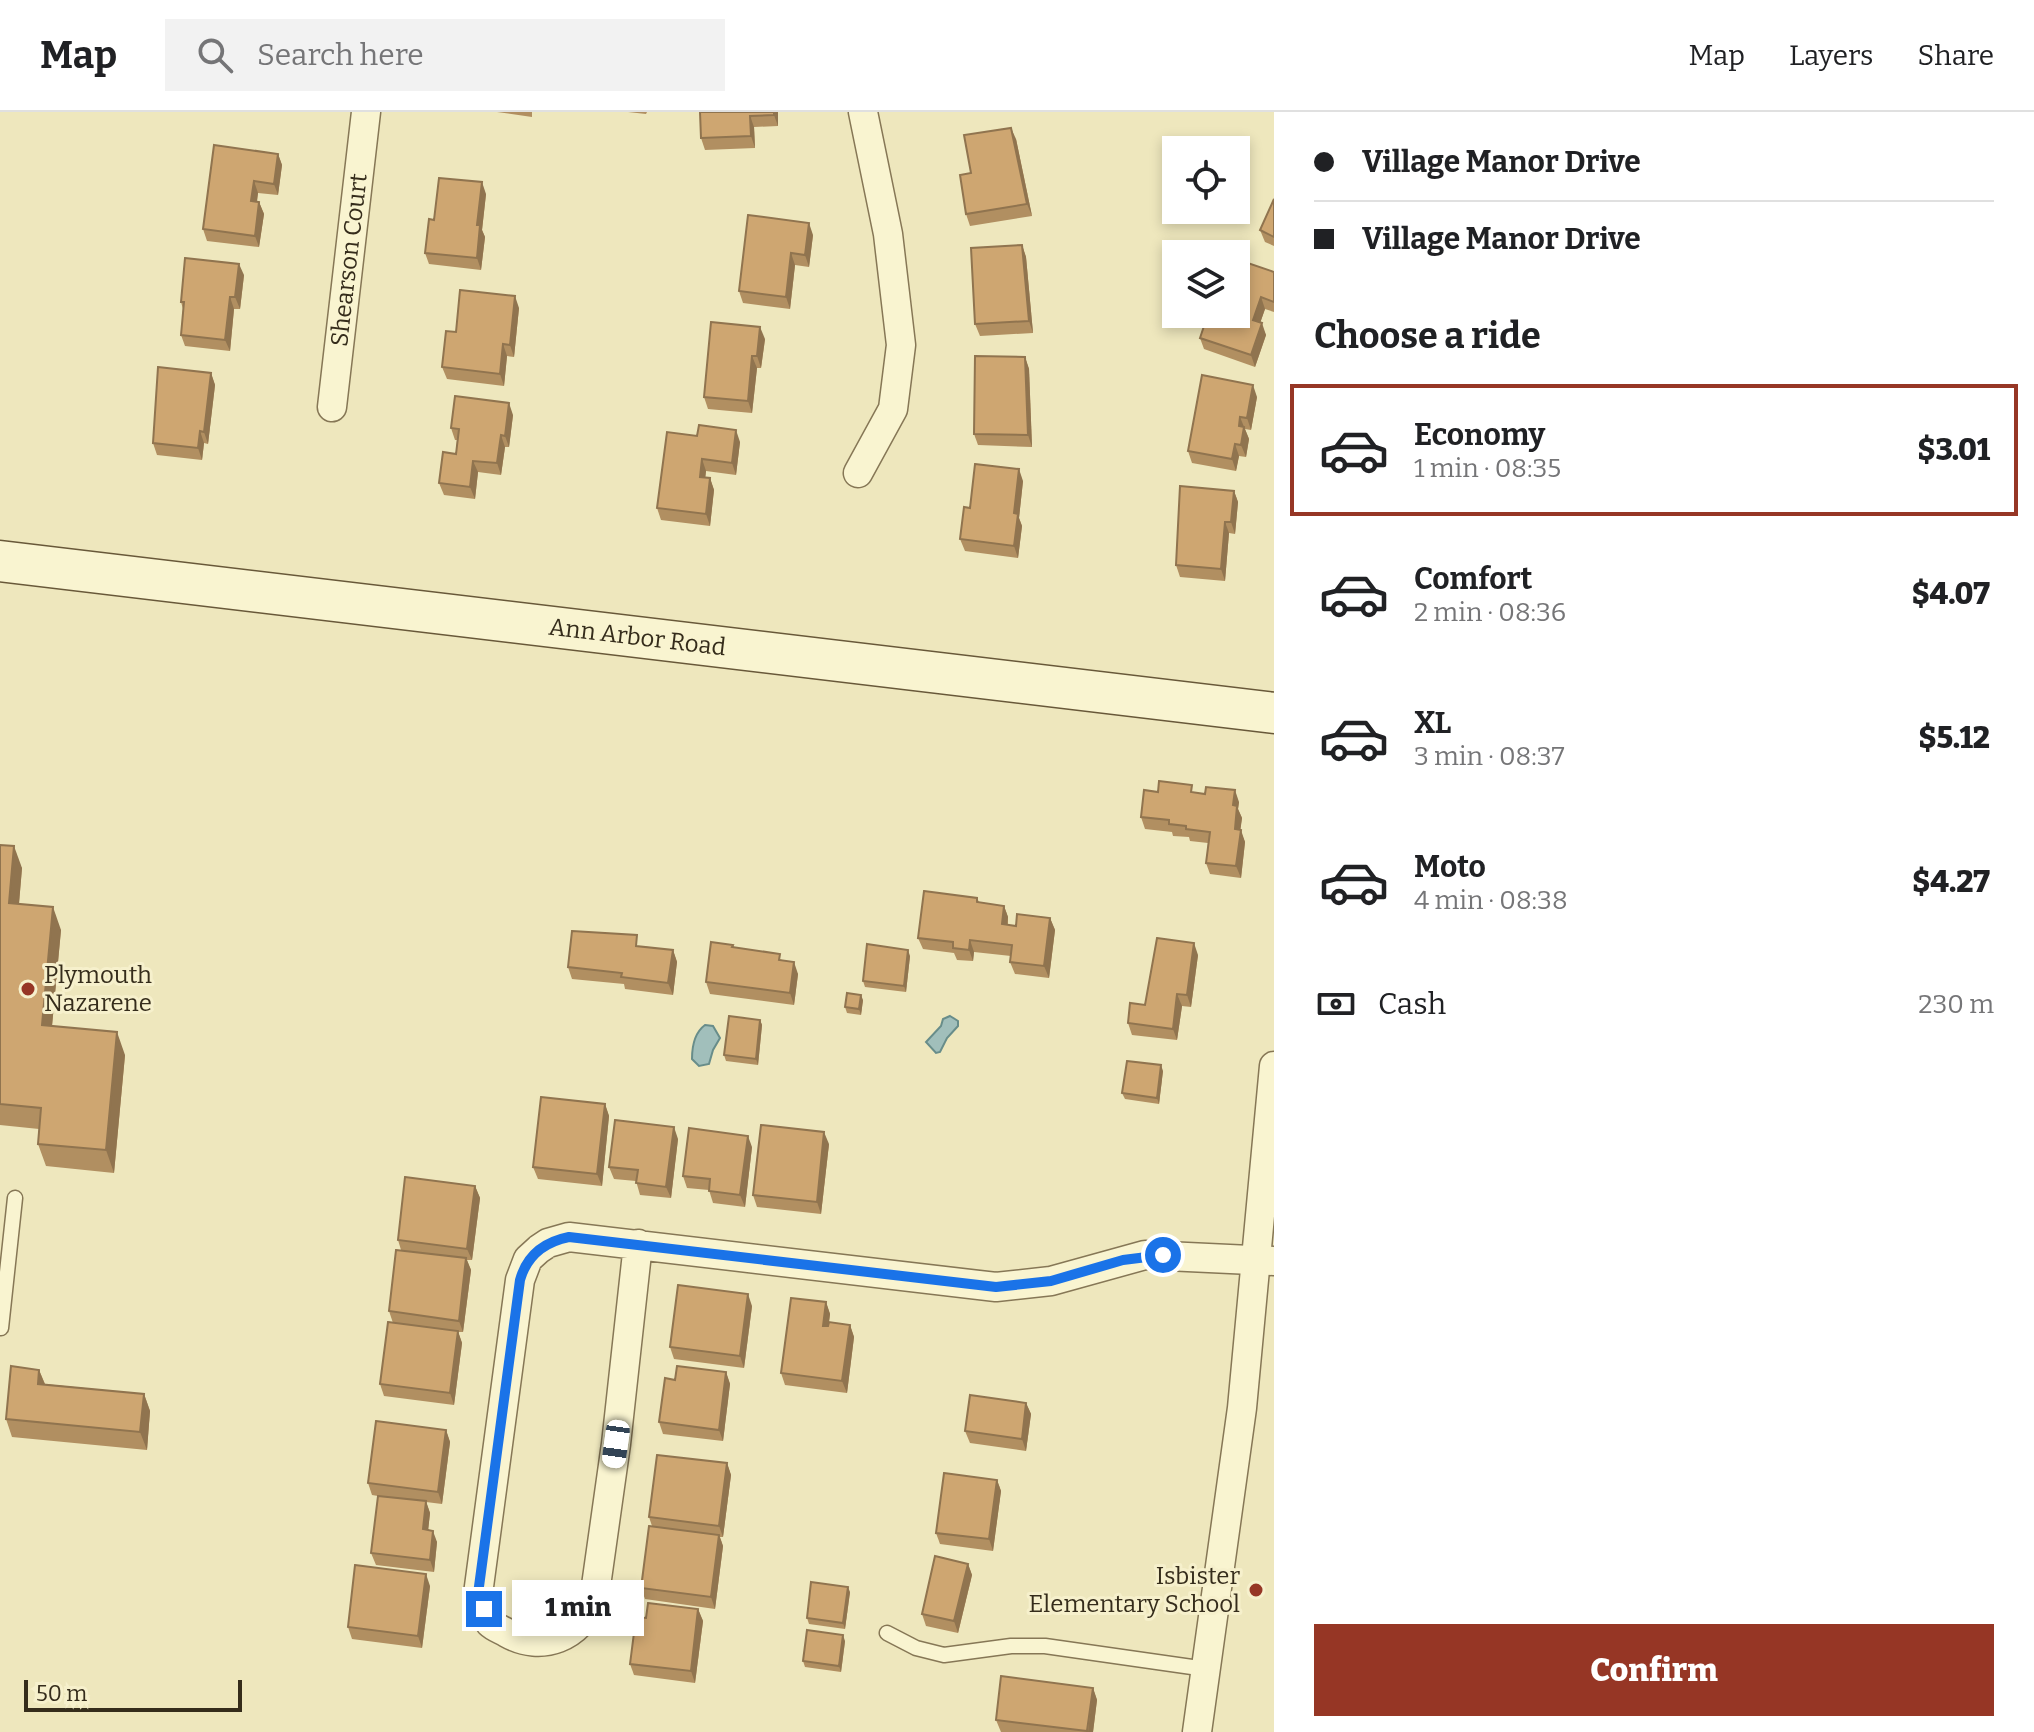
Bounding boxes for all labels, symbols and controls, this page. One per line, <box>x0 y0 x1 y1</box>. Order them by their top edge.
search box <box>165 19 725 91</box>
text: Map <box>40 32 117 78</box>
icon: search <box>193 33 237 77</box>
text: Search here <box>257 37 424 73</box>
text: Map <box>1688 39 1745 72</box>
text: Layers <box>1789 39 1873 72</box>
text: Share <box>1917 39 1994 72</box>
map controls <box>1162 136 1250 328</box>
button: locate <box>1162 136 1250 224</box>
text: Village Manor Drive <box>1362 144 1641 180</box>
street label: Shearson Court <box>325 172 373 348</box>
text: Village Manor Drive <box>1362 221 1641 257</box>
button: layers <box>1162 240 1250 328</box>
text: Choose a ride <box>1314 314 1541 358</box>
icon: car <box>1318 414 1390 486</box>
text: Economy <box>1414 417 1545 453</box>
text: $3.01 <box>1918 432 1990 468</box>
text: 1 min · 08:35 <box>1414 453 1561 484</box>
icon: car <box>1318 558 1390 630</box>
text: Comfort <box>1414 561 1532 597</box>
text: $4.07 <box>1912 576 1990 612</box>
text: 2 min · 08:36 <box>1414 597 1566 628</box>
street label: Ann Arbor Road <box>547 613 728 662</box>
icon: car <box>1318 702 1390 774</box>
text: XL <box>1414 705 1451 741</box>
text: $5.12 <box>1919 720 1990 756</box>
text: 3 min · 08:37 <box>1414 741 1565 772</box>
icon: car <box>1318 846 1390 918</box>
text: Moto <box>1414 849 1486 885</box>
text: $4.27 <box>1912 864 1990 900</box>
text: 4 min · 08:38 <box>1414 885 1568 916</box>
place label: Plymouth Nazarene <box>44 961 152 1017</box>
marker: Plymouth Nazarene <box>19 980 37 998</box>
icon: cash <box>1314 982 1358 1026</box>
text: Cash <box>1378 986 1446 1022</box>
text: 230 m <box>1918 989 1994 1020</box>
route start <box>1145 1237 1181 1273</box>
car <box>601 1419 631 1469</box>
place label: Isbister Elementary School <box>1028 1562 1240 1618</box>
callout: 1 min <box>512 1581 644 1637</box>
marker: Isbister Elementary School <box>1247 1581 1265 1599</box>
route end <box>466 1591 502 1627</box>
text: 1 min <box>545 1592 611 1623</box>
button: Confirm <box>1314 1624 1994 1716</box>
scale bar <box>24 1676 242 1712</box>
text: 50 m <box>36 1680 87 1707</box>

